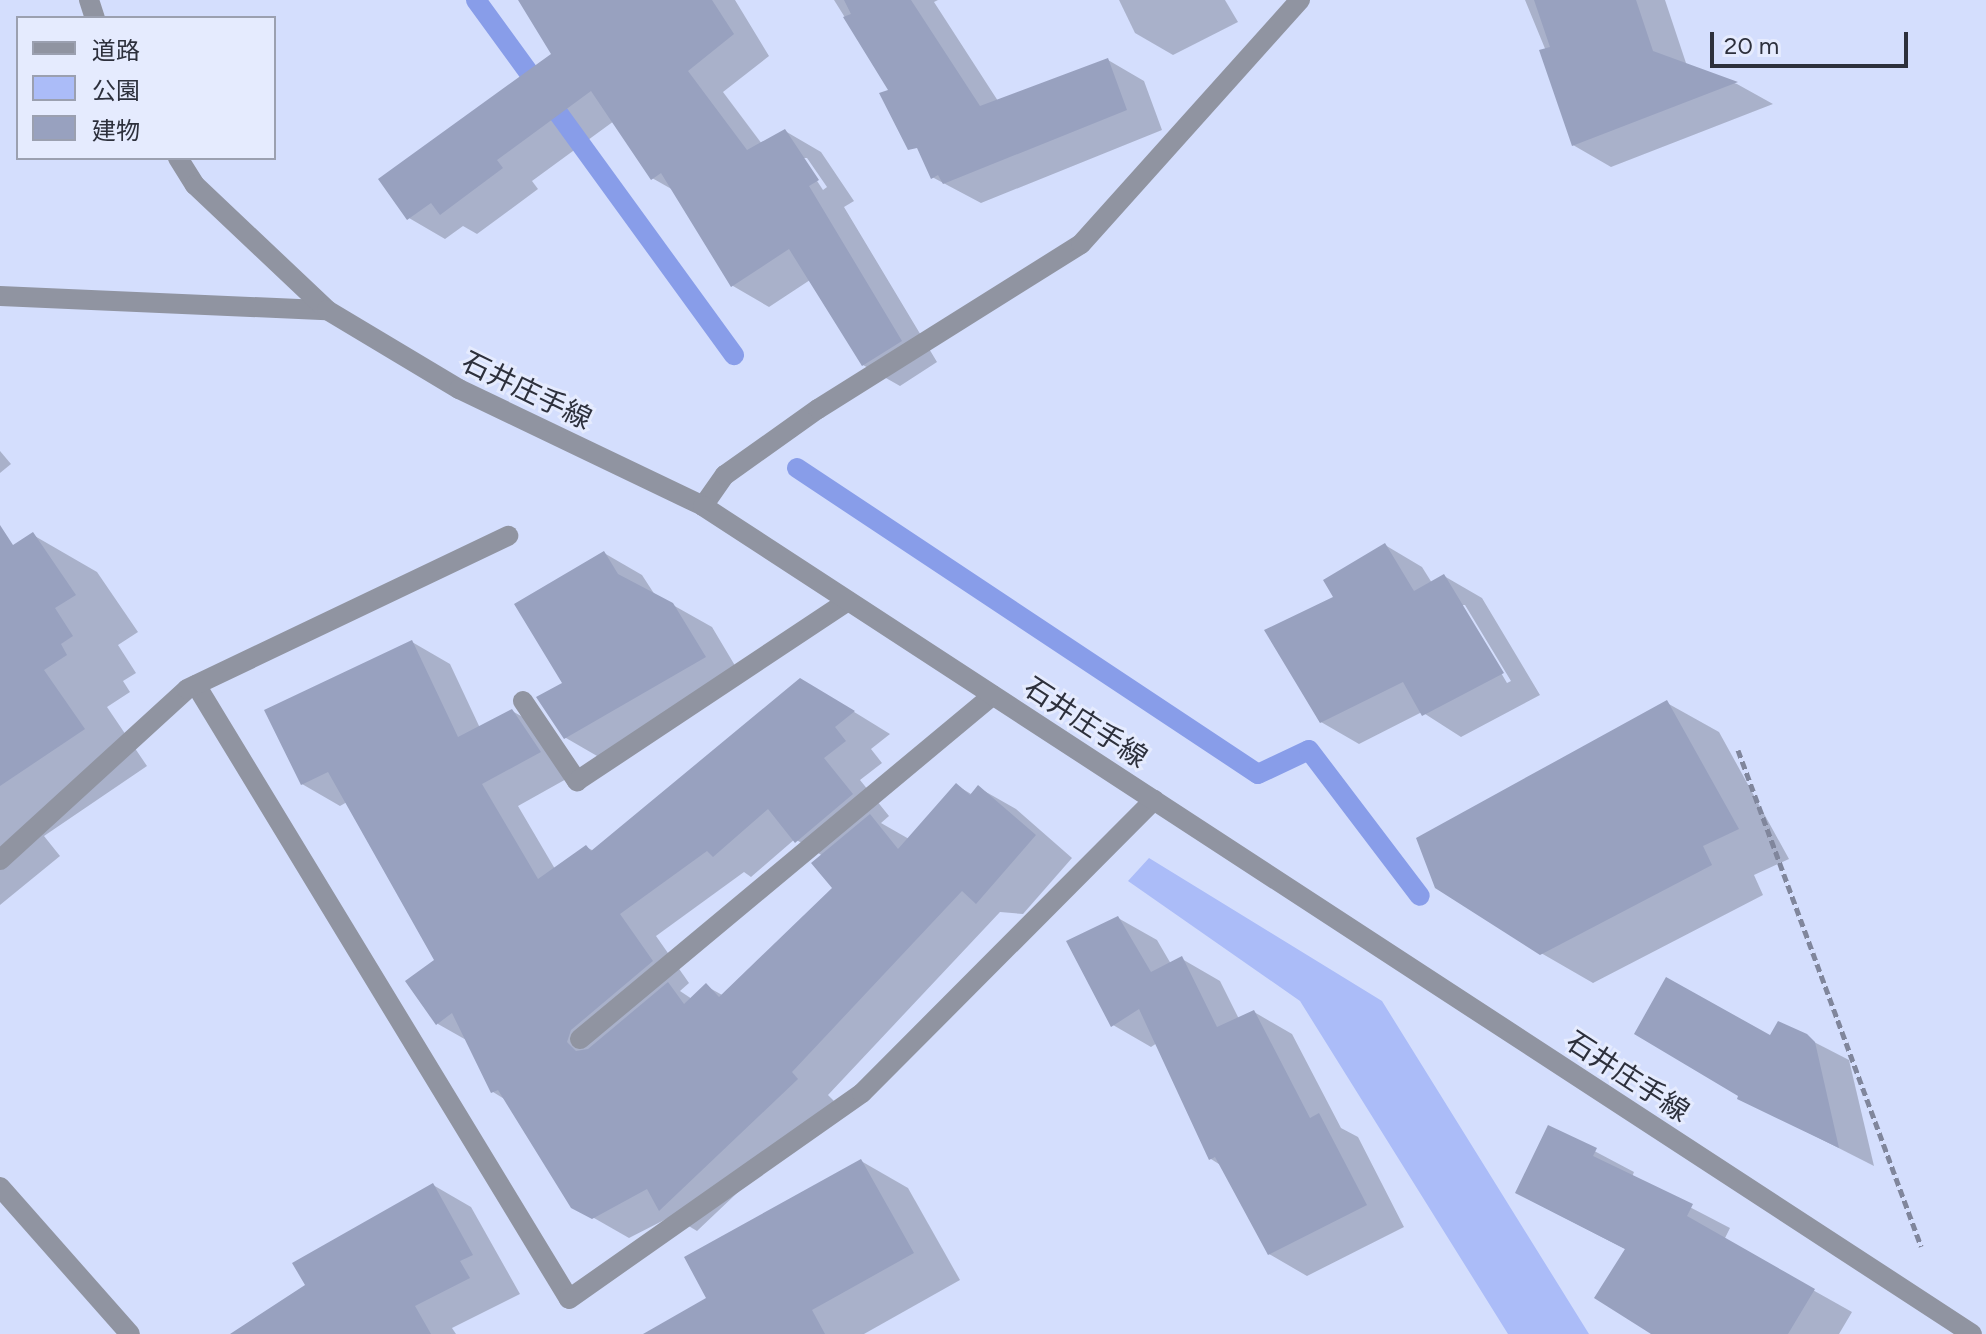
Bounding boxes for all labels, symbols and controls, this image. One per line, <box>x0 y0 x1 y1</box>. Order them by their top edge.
legend <box>16 16 276 160</box>
scale bar <box>1714 16 1912 66</box>
text: 20 m <box>1724 31 1779 60</box>
text: 道路 <box>92 36 140 65</box>
text: 公園 <box>92 76 140 105</box>
text: 建物 <box>92 116 140 145</box>
street label: 石井庄手線 <box>457 344 597 436</box>
street label: 石井庄手線 <box>1018 670 1154 774</box>
street label: 石井庄手線 <box>1560 1024 1696 1128</box>

